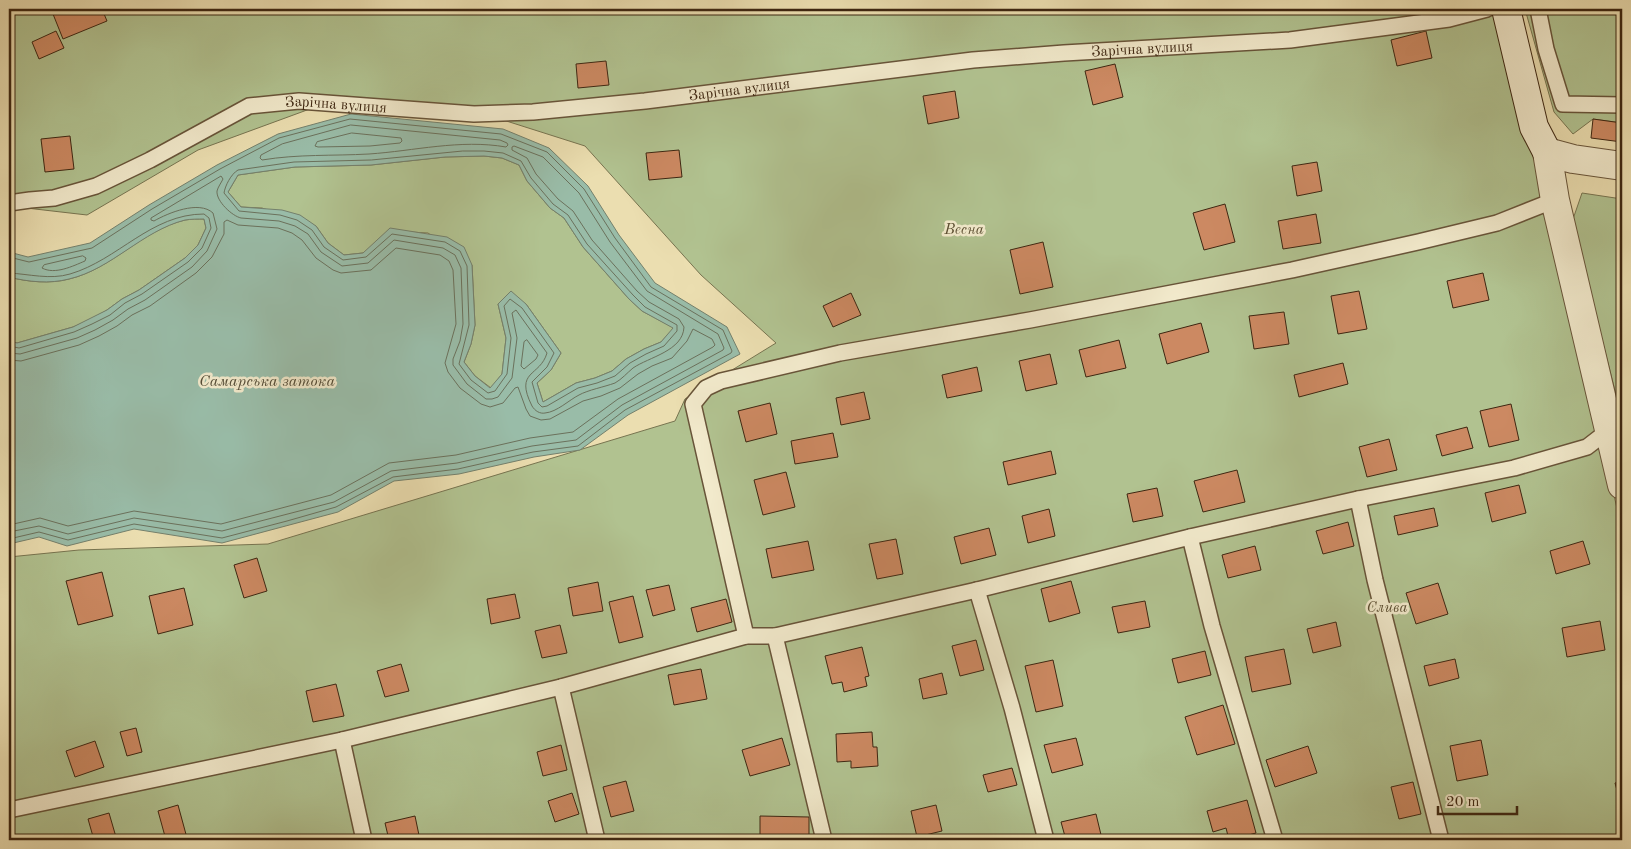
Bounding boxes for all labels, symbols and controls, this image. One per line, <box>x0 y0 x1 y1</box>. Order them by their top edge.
street label: Зарічна вулиця <box>1091 40 1194 60</box>
street label: Зарічна вулиця <box>688 77 791 104</box>
street label: Зарічна вулиця <box>285 95 387 117</box>
park label: Весна <box>943 223 984 238</box>
water label: Самарська затока <box>199 374 335 390</box>
park label: Слива <box>1367 601 1407 616</box>
scale bar <box>1438 784 1517 816</box>
text: 20 m <box>1446 795 1480 810</box>

